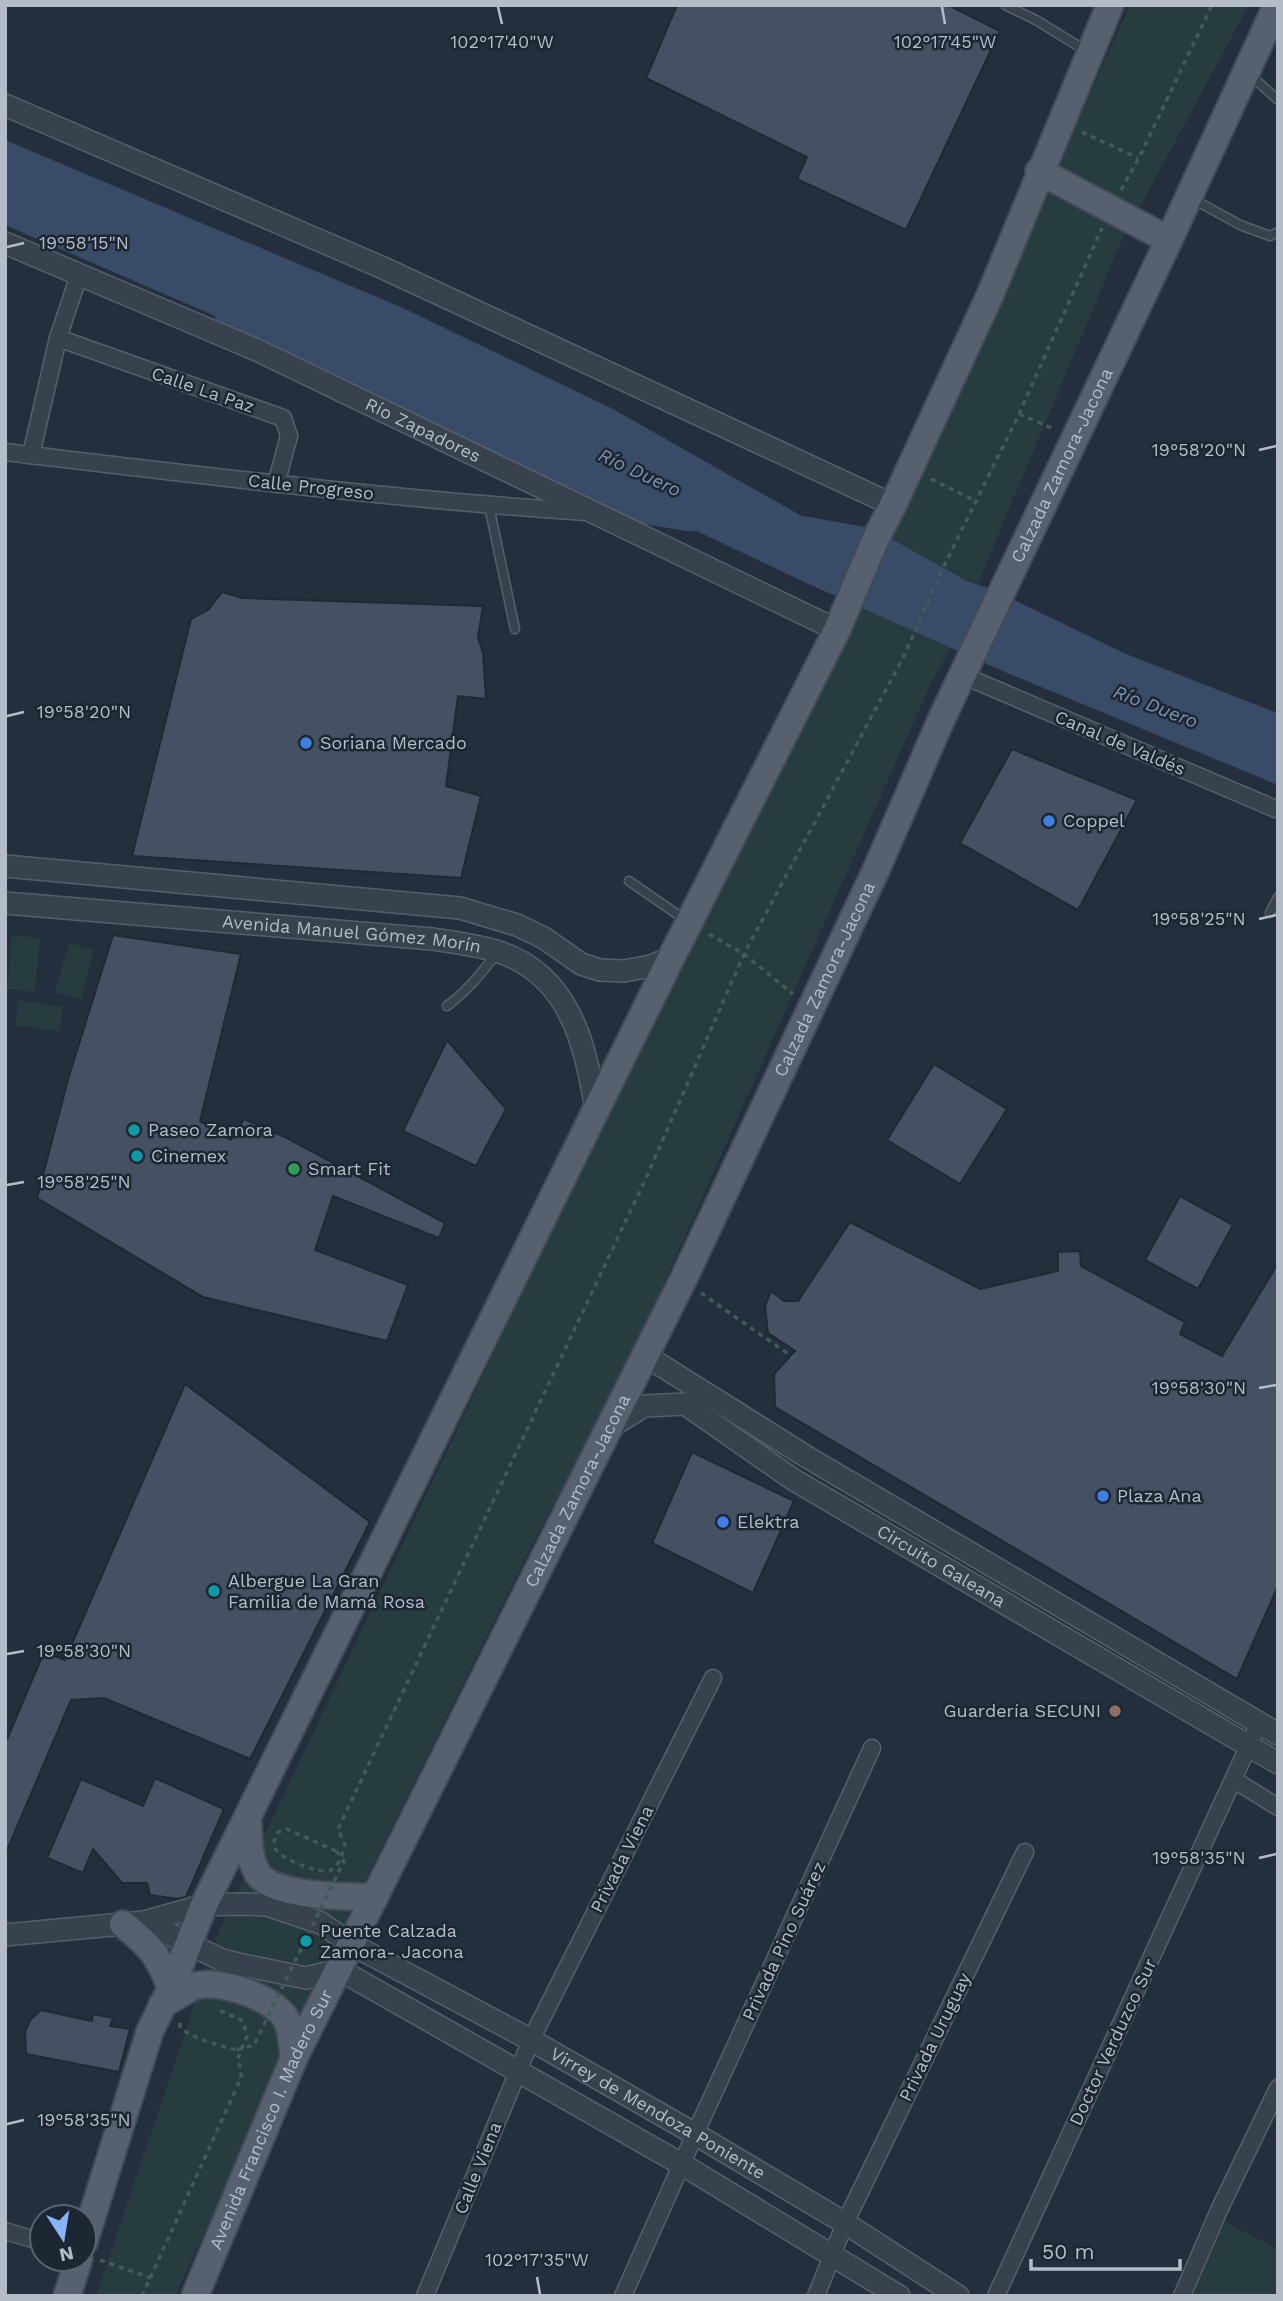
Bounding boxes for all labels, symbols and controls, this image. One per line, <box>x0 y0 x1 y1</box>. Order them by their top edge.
text: 102°17'40"W <box>450 31 554 52</box>
text: 102°17'45"W <box>894 31 996 52</box>
text: 19°58'15"N <box>39 232 129 253</box>
street label: Calle La Paz <box>149 362 257 417</box>
street label: Calzada Zamora-Jacona <box>1006 364 1117 566</box>
street label: Río Zapadores <box>362 393 484 466</box>
text: 19°58'20"N <box>1152 439 1246 460</box>
water label: Río Duero <box>595 443 685 502</box>
street label: Calle Progreso <box>247 469 375 504</box>
water label: Río Duero <box>1110 680 1201 733</box>
text: 19°58'20"N <box>37 701 131 722</box>
street label: Canal de Valdés <box>1052 706 1189 779</box>
place label: Soriana Mercado <box>320 732 467 753</box>
marker: Soriana Mercado <box>298 735 314 751</box>
place label: Coppel <box>1063 810 1125 831</box>
marker: Coppel <box>1041 813 1057 829</box>
street label: Calzada Zamora-Jacona <box>769 878 879 1080</box>
text: 19°58'25"N <box>1152 908 1246 929</box>
street label: Avenida Manuel Gómez Morín <box>221 910 483 957</box>
place label: Paseo Zamora <box>148 1119 273 1140</box>
marker: Paseo Zamora <box>126 1122 142 1138</box>
place label: Cinemex <box>151 1145 226 1166</box>
marker: Cinemex <box>129 1148 145 1164</box>
place label: Smart Fit <box>308 1158 391 1179</box>
marker: Smart Fit <box>286 1161 302 1177</box>
text: 19°58'25"N <box>37 1171 131 1192</box>
text: 19°58'30"N <box>1152 1377 1246 1398</box>
street label: Calzada Zamora-Jacona <box>520 1390 634 1591</box>
place label: Plaza Ana <box>1117 1485 1202 1506</box>
marker: Plaza Ana <box>1095 1488 1111 1504</box>
place label: Elektra <box>737 1511 799 1532</box>
marker: Elektra <box>715 1514 731 1530</box>
street label: Circuito Galeana <box>873 1520 1010 1611</box>
place label: Albergue La Gran Familia de Mamá Rosa <box>228 1570 425 1612</box>
marker: Albergue La Gran Familia de Mamá Rosa <box>206 1583 222 1599</box>
text: 19°58'30"N <box>37 1640 131 1661</box>
place label: Guardería SECUNI <box>944 1700 1101 1721</box>
marker: Guardería SECUNI <box>1107 1703 1123 1719</box>
street label: Privada Viena <box>586 1802 658 1916</box>
text: 19°58'35"N <box>1152 1847 1246 1868</box>
street label: Privada Pino Suárez <box>737 1858 830 2024</box>
place label: Puente Calzada Zamora- Jacona <box>320 1920 464 1962</box>
marker: Puente Calzada Zamora- Jacona <box>298 1933 314 1949</box>
street label: Doctor Verduzco Sur <box>1065 1955 1160 2129</box>
street label: Privada Uruguay <box>894 1968 975 2104</box>
street label: Avenida Francisco I. Madero Sur <box>204 1986 337 2253</box>
street label: Virrey de Mendoza Poniente <box>547 2042 769 2183</box>
text: 19°58'35"N <box>37 2109 131 2130</box>
street label: Calle Viena <box>450 2119 506 2217</box>
north arrow <box>28 2203 98 2273</box>
scale bar <box>1031 2228 1180 2272</box>
text: 50 m <box>1042 2239 1094 2264</box>
text: N <box>57 2241 76 2267</box>
text: 102°17'35"W <box>485 2249 589 2270</box>

